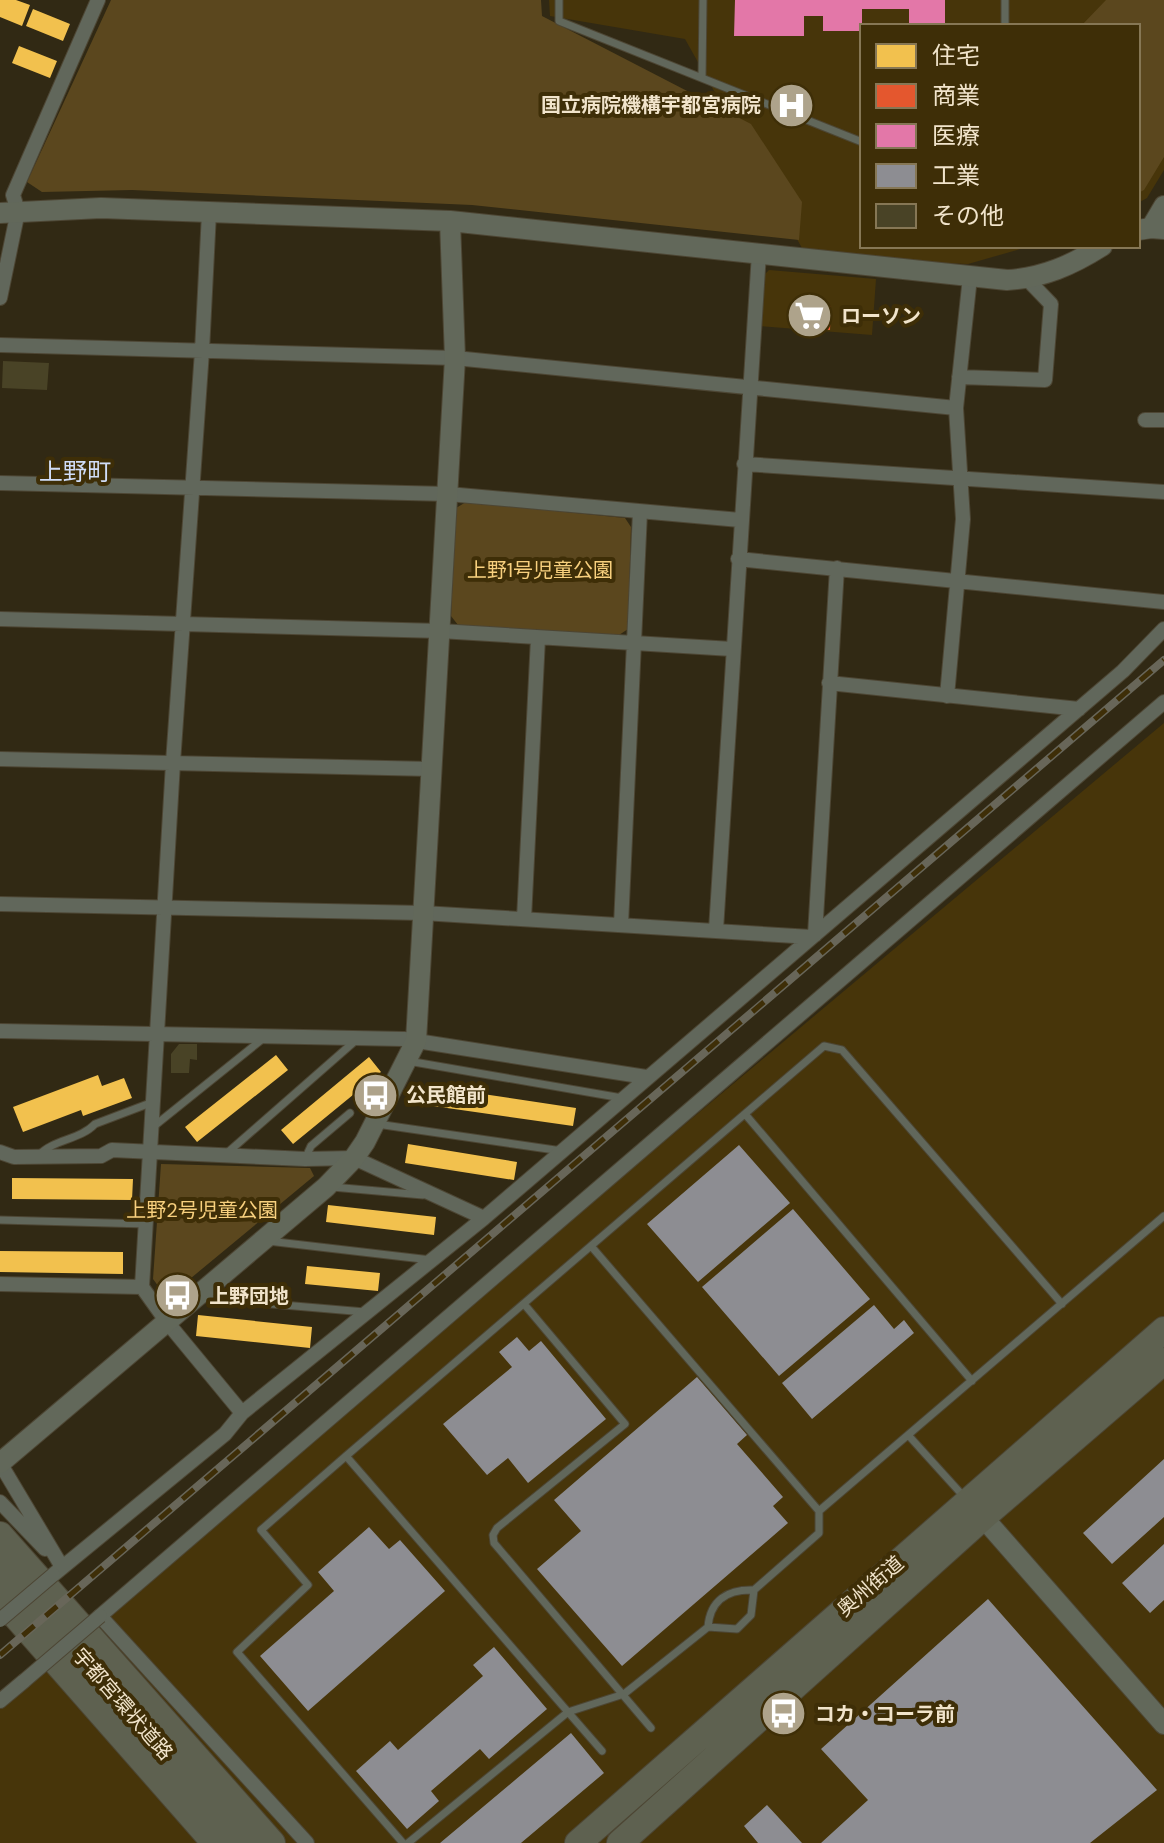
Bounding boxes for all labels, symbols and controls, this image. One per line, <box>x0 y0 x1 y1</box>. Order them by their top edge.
legend <box>860 24 1140 248</box>
text: 住宅 <box>932 40 980 71</box>
text: 商業 <box>932 80 980 111</box>
hospital icon: 国立病院機構宇都宮病院 <box>768 81 816 129</box>
place label: 国立病院機構宇都宮病院 <box>541 92 761 118</box>
text: 医療 <box>932 120 980 151</box>
text: 工業 <box>932 160 980 191</box>
text: その他 <box>932 200 1004 231</box>
supermarket icon: ローソン <box>786 292 834 340</box>
place label: ローソン <box>841 303 921 329</box>
district label: 上野町 <box>39 456 111 487</box>
park label: 上野1号児童公園 <box>467 557 613 583</box>
bus stop icon: 公民館前 <box>351 1071 399 1119</box>
place label: 公民館前 <box>406 1082 486 1108</box>
park label: 上野2号児童公園 <box>126 1197 278 1223</box>
bus stop icon: 上野団地 <box>154 1272 202 1320</box>
place label: 上野団地 <box>209 1283 289 1309</box>
street label: 奥州街道 <box>831 1550 909 1622</box>
street label: 宇都宮環状道路 <box>67 1643 179 1765</box>
bus stop icon: コカ・コーラ前 <box>760 1690 808 1738</box>
place label: コカ・コーラ前 <box>815 1701 955 1727</box>

